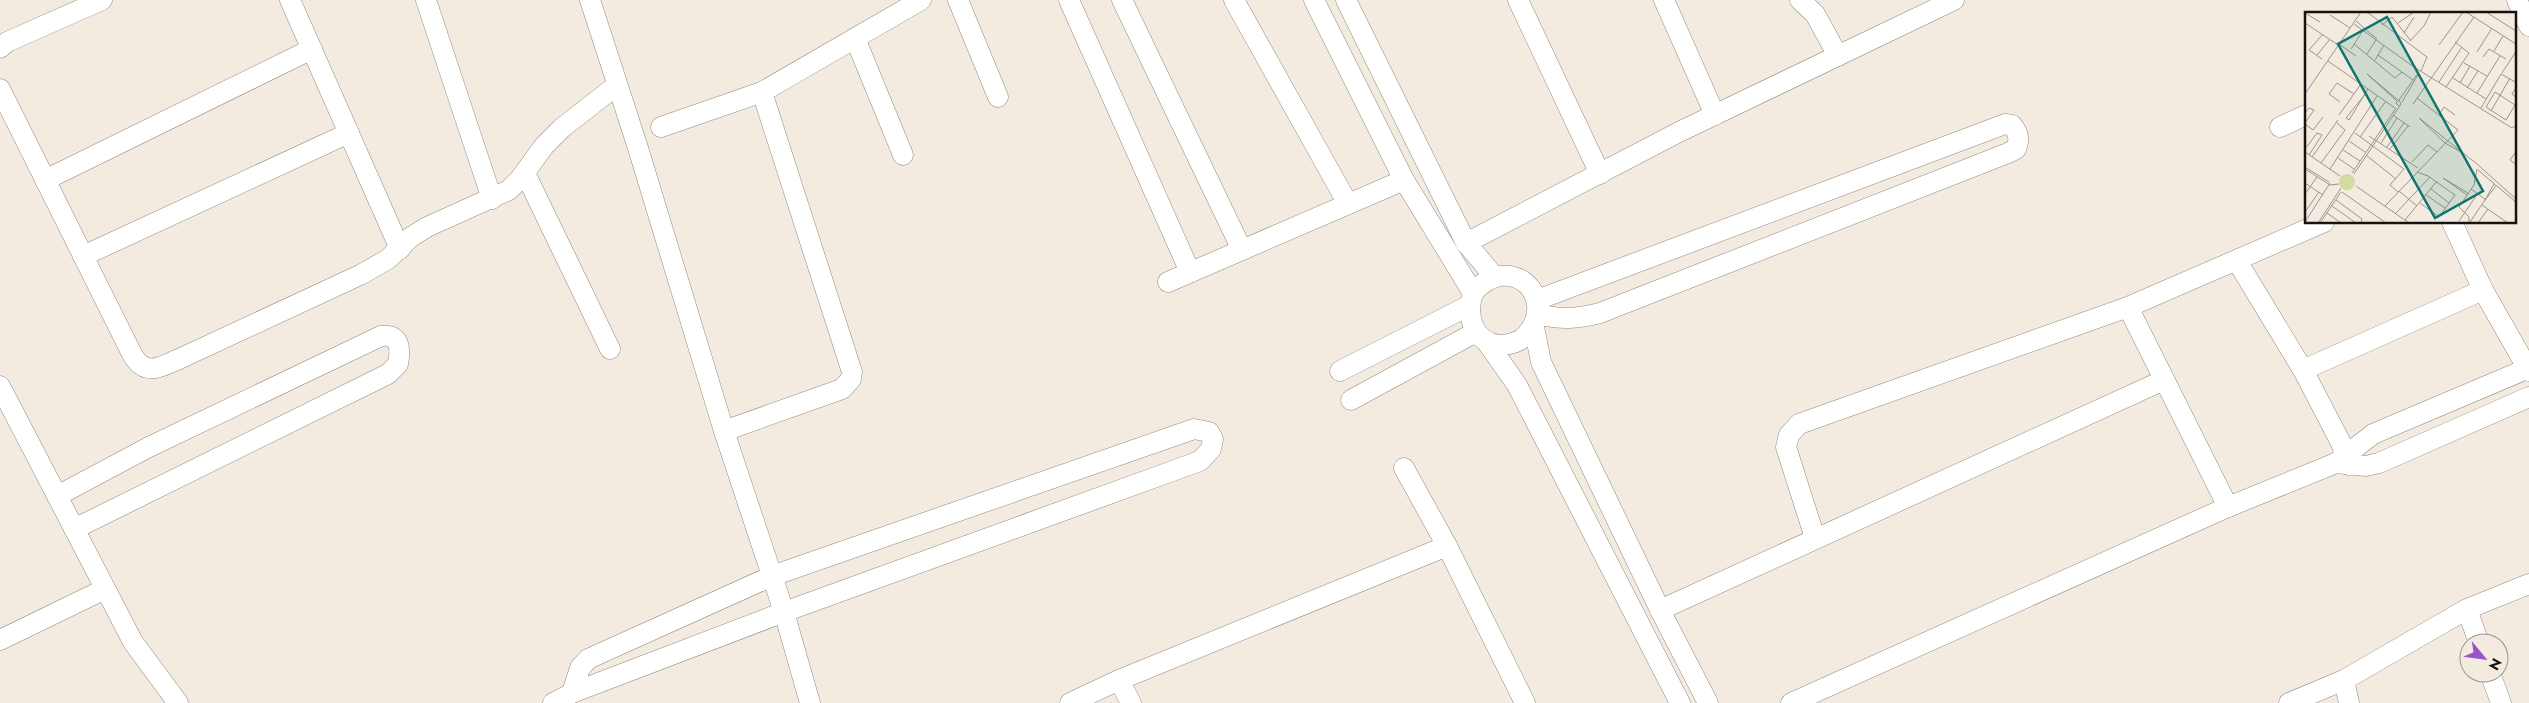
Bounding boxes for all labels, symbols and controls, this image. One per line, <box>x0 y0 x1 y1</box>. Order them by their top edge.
inset map <box>2305 12 2516 224</box>
north arrow <box>2459 633 2509 683</box>
text: N <box>2484 655 2507 674</box>

